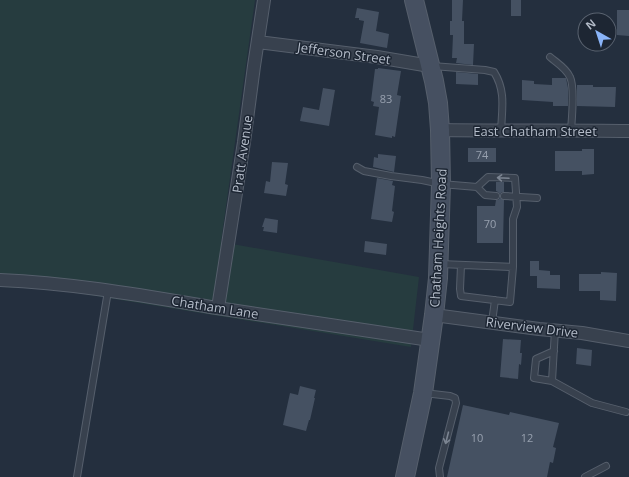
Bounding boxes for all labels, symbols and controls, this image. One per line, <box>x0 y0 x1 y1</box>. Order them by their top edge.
north arrow <box>577 12 617 52</box>
text: N <box>582 15 599 32</box>
street label: Jefferson Street <box>294 37 392 68</box>
house number: 83 <box>380 91 392 106</box>
street label: Pratt Avenue <box>228 114 256 194</box>
street label: East Chatham Street <box>473 122 597 140</box>
house number: 74 <box>476 147 489 162</box>
street label: Chatham Heights Road <box>425 168 451 308</box>
one-way arrow <box>497 174 510 181</box>
house number: 70 <box>484 216 496 231</box>
street label: Chatham Lane <box>170 291 260 323</box>
street label: Riverview Drive <box>485 312 579 342</box>
house number: 10 <box>471 430 483 445</box>
house number: 12 <box>521 430 533 445</box>
one-way arrow <box>443 431 450 444</box>

